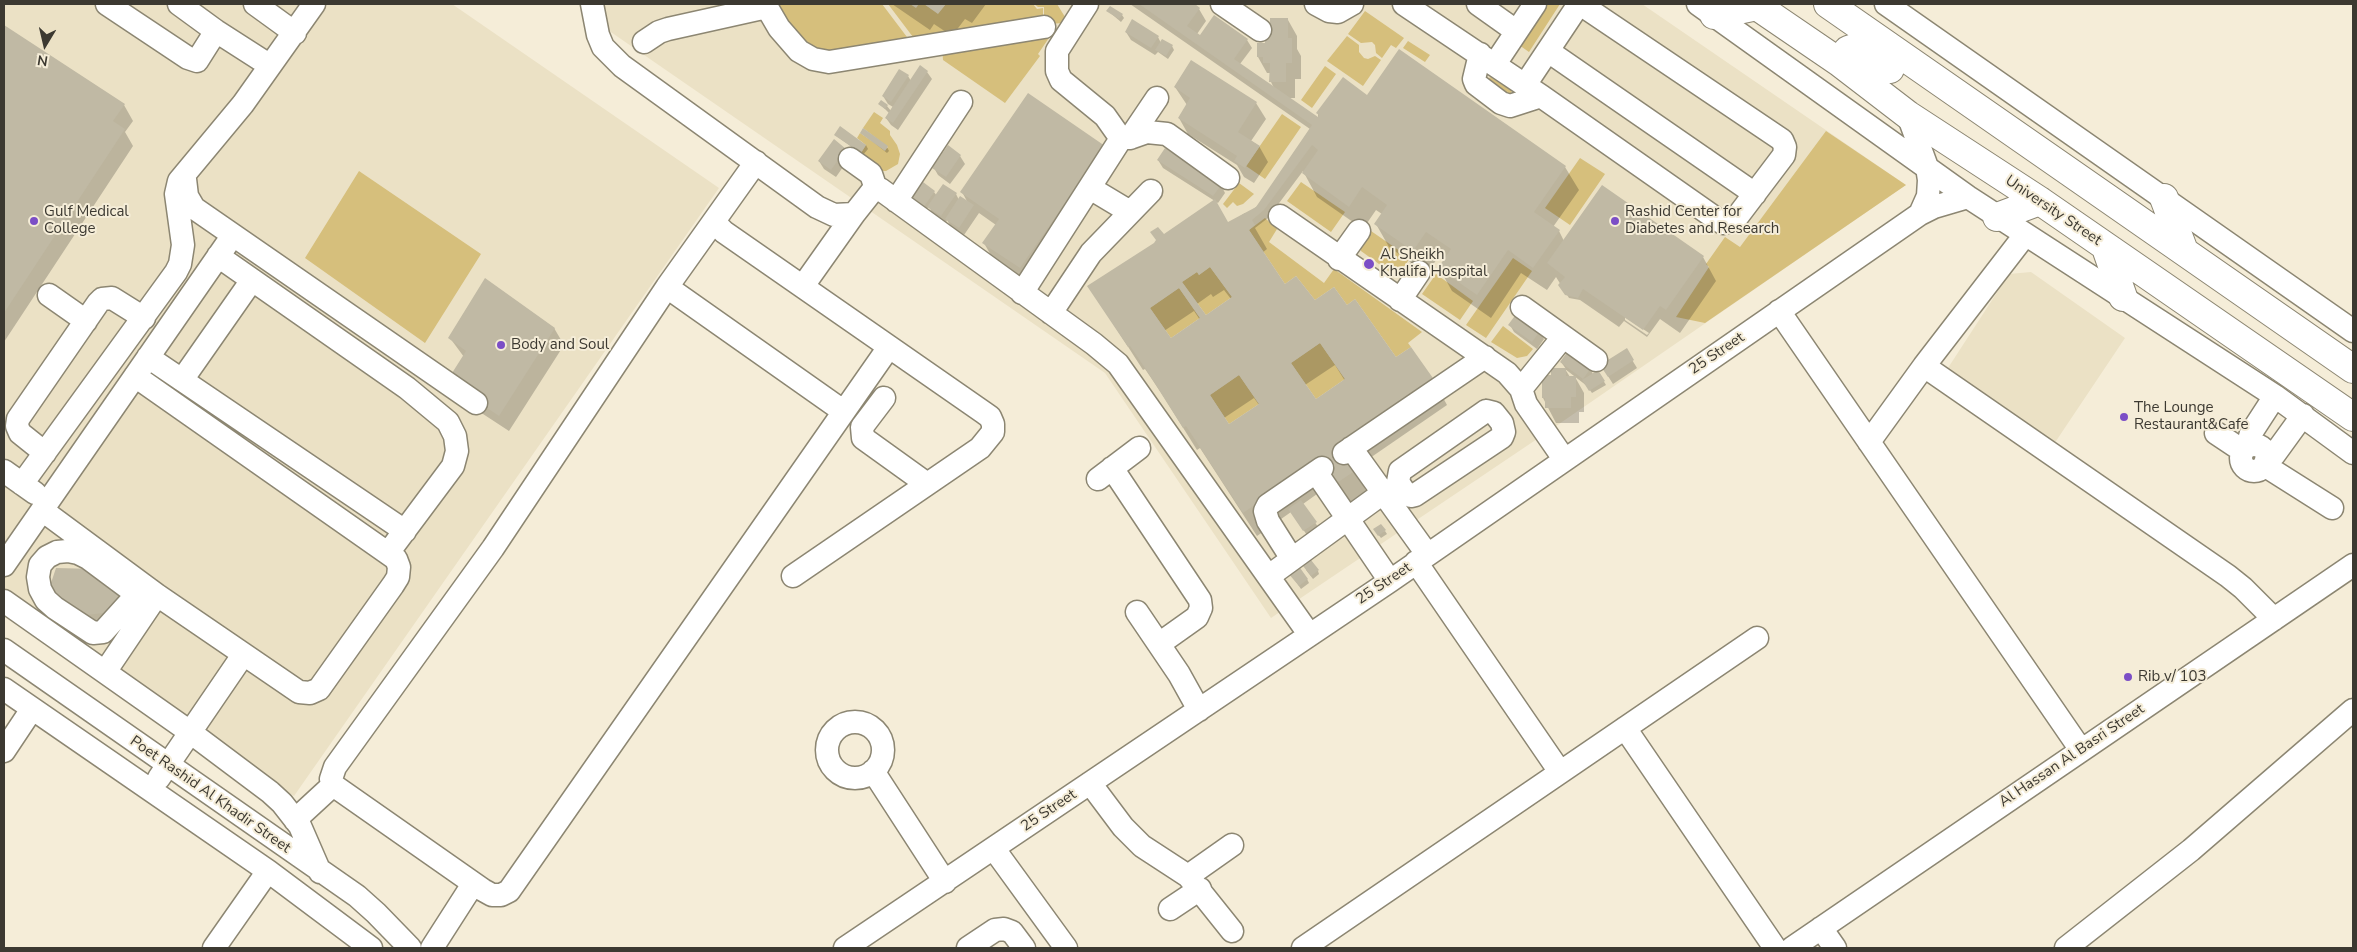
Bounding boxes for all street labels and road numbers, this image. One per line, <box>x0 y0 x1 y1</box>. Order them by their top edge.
street label: University Street <box>2001 172 2105 250</box>
street label: 25 Street <box>1686 329 1748 379</box>
street label: 25 Street <box>1353 559 1415 609</box>
street label: Al Hassan Al Basri Street <box>1996 701 2148 811</box>
street label: Poet Rashid Al Khadir Street <box>126 733 294 857</box>
street label: 25 Street <box>1018 786 1080 836</box>

